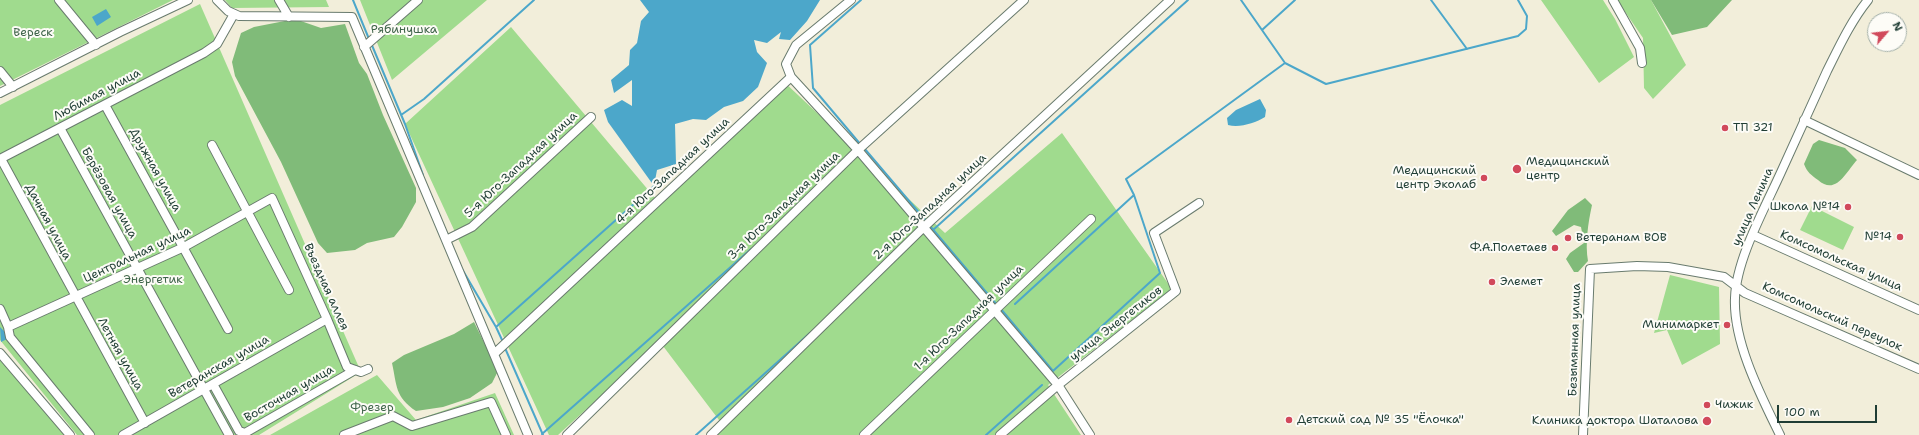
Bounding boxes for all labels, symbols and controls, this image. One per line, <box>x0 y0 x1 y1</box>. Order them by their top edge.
north arrow <box>1867 12 1907 52</box>
text: N <box>1888 19 1906 34</box>
park label: Рябинушка <box>371 23 437 37</box>
park label: Вереск <box>13 26 53 40</box>
street label: Любимая улица <box>51 66 143 124</box>
street label: 5-я Юго-Западная улица <box>462 109 580 221</box>
street label: 4-я Юго-Западная улица <box>613 115 733 227</box>
place label: ТП 321 <box>1733 121 1773 135</box>
marker: ТП 321 <box>1720 123 1730 133</box>
street label: Дружная улица <box>126 126 184 214</box>
street label: Берёзовая улица <box>78 145 140 241</box>
street label: 3-я Юго-Западная улица <box>725 149 843 263</box>
street label: 2-я Юго-Западная улица <box>871 151 989 263</box>
place label: Медицинский центр <box>1526 155 1609 183</box>
marker: Медицинский центр <box>1511 163 1523 175</box>
place label: Медицинский центр Эколаб <box>1393 164 1476 192</box>
street label: улица Ленина <box>1729 166 1777 248</box>
marker: Медицинский центр Эколаб <box>1479 173 1489 183</box>
street label: Дачная улица <box>22 182 74 262</box>
place label: Школа №14 <box>1770 200 1840 214</box>
marker: Школа №14 <box>1843 202 1853 212</box>
street label: Центральная улица <box>81 224 193 286</box>
street label: Комсомольская улица <box>1778 228 1904 294</box>
place label: №14 <box>1865 230 1892 244</box>
place label: Ветеранам ВОВ <box>1576 231 1667 245</box>
marker: №14 <box>1895 232 1905 242</box>
marker: Ветеранам ВОВ <box>1563 233 1573 243</box>
street label: Въездная аллея <box>300 241 352 333</box>
place label: Ф.А.Полетаев <box>1470 241 1547 255</box>
marker: Ф.А.Полетаев <box>1550 243 1560 253</box>
street label: 1-я Юго-Западная улица <box>911 262 1027 374</box>
park label: Энергетик <box>123 273 183 287</box>
place label: Элемет <box>1500 275 1543 289</box>
marker: Элемет <box>1487 277 1497 287</box>
street label: Комсомольский переулок <box>1760 280 1904 354</box>
street label: Безымянная улица <box>1566 283 1584 397</box>
street label: улица Энергетиков <box>1067 284 1165 364</box>
street label: Летняя улица <box>94 315 146 393</box>
place label: Минимаркет <box>1642 318 1719 332</box>
marker: Минимаркет <box>1722 320 1732 330</box>
street label: Ветеранская улица <box>166 332 272 402</box>
street label: Восточная улица <box>242 363 336 425</box>
scale bar <box>1779 397 1879 423</box>
place label: Чижик <box>1715 398 1753 412</box>
marker: Чижик <box>1702 400 1712 410</box>
park label: Фрезер <box>350 401 394 415</box>
text: 100 m <box>1784 404 1820 420</box>
place label: Детский сад № 35 "Ёлочка" <box>1297 413 1464 427</box>
place label: Клиника доктора Шаталова <box>1532 414 1698 428</box>
marker: Детский сад № 35 "Ёлочка" <box>1284 415 1294 425</box>
marker: Клиника доктора Шаталова <box>1701 415 1713 427</box>

